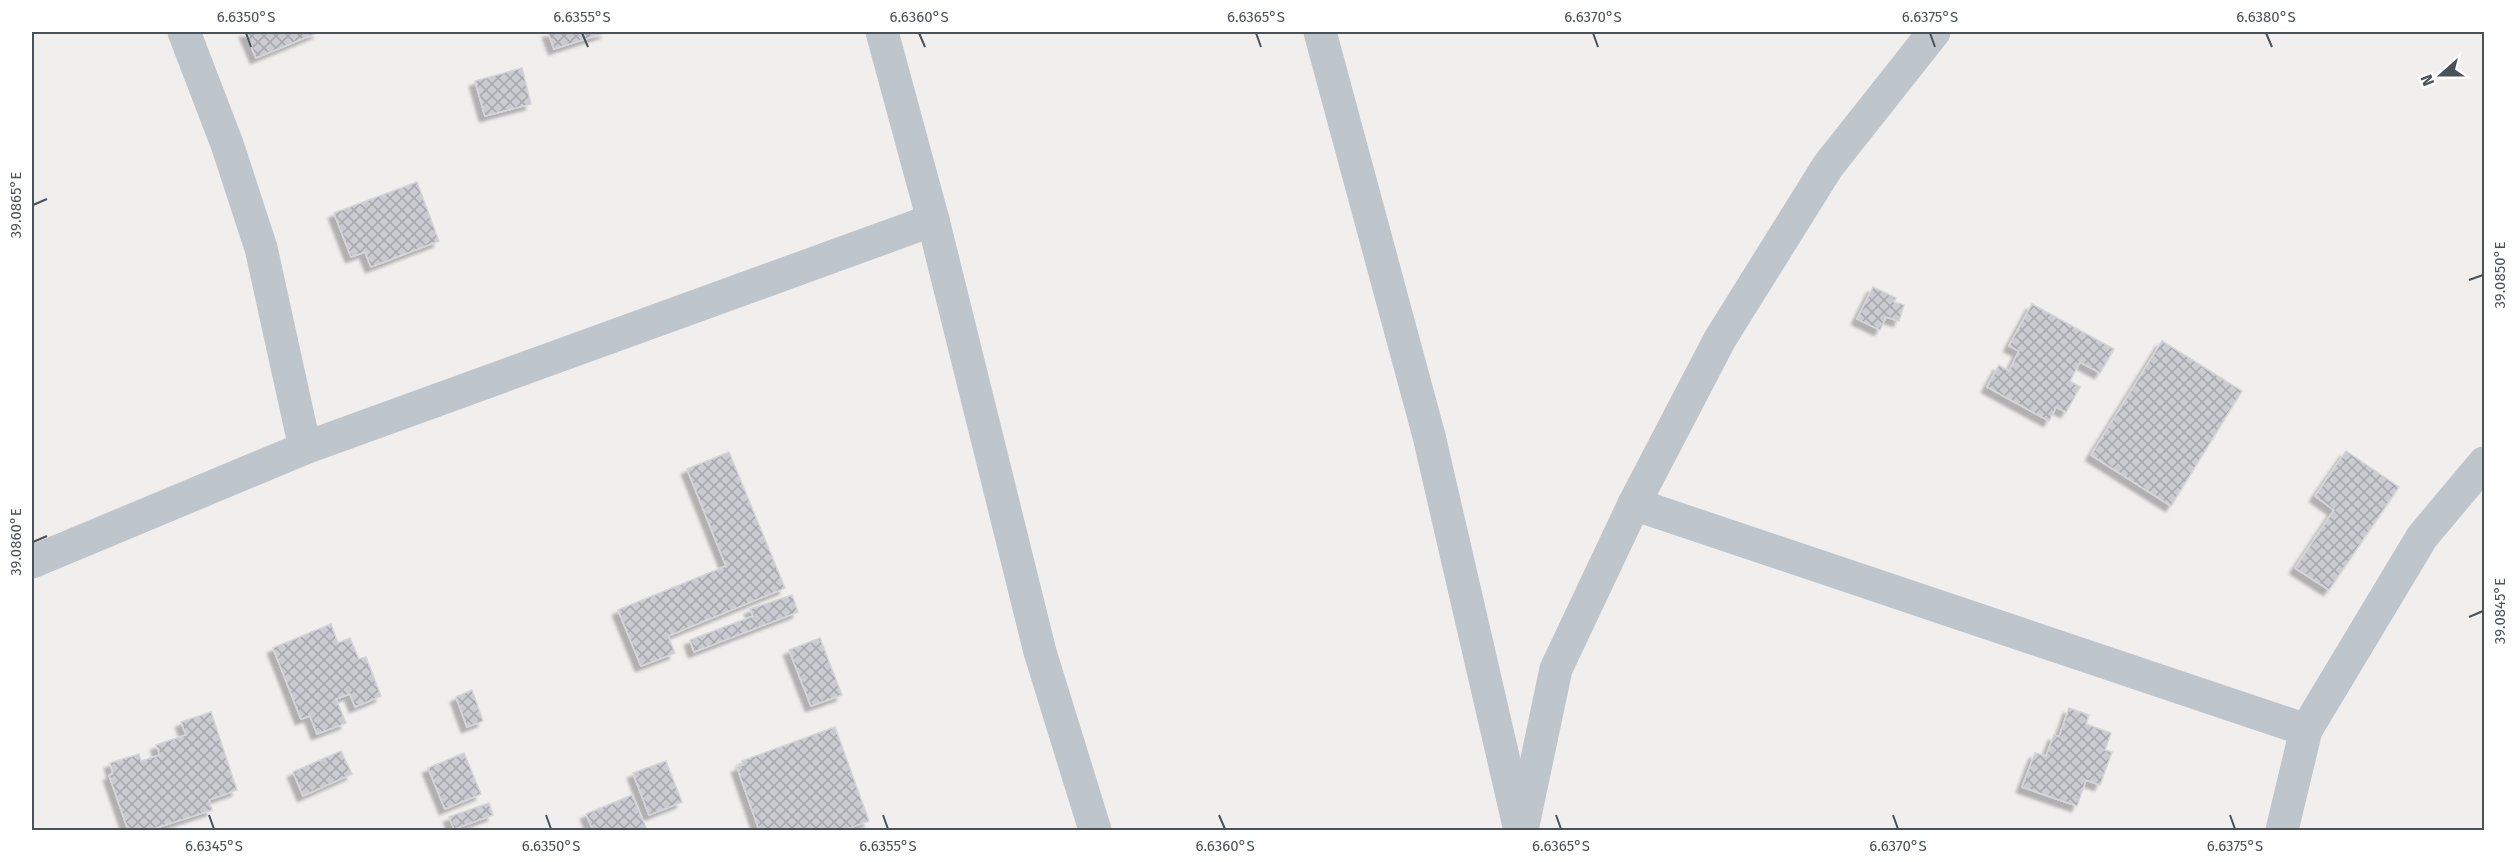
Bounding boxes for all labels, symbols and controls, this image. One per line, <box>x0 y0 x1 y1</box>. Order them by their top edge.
text: 6.6350°S <box>217 8 275 26</box>
text: 6.6355°S <box>553 8 611 26</box>
text: 6.6360°S <box>889 8 949 26</box>
text: 6.6365°S <box>1227 8 1285 26</box>
text: 6.6370°S <box>1564 8 1622 26</box>
text: 6.6375°S <box>1902 8 1958 26</box>
text: 6.6380°S <box>2236 8 2296 26</box>
north arrow <box>2411 45 2471 105</box>
text: N <box>2417 72 2438 89</box>
text: 39.0865°E <box>7 172 25 238</box>
text: 39.0850°E <box>2491 242 2509 309</box>
text: 39.0860°E <box>7 508 25 576</box>
text: 39.0845°E <box>2491 578 2509 644</box>
text: 6.6345°S <box>185 837 243 855</box>
text: 6.6350°S <box>522 837 580 855</box>
text: 6.6355°S <box>859 837 917 855</box>
text: 6.6360°S <box>1195 837 1255 855</box>
text: 6.6365°S <box>1532 837 1590 855</box>
text: 6.6370°S <box>1869 837 1927 855</box>
text: 6.6375°S <box>2207 837 2263 855</box>

